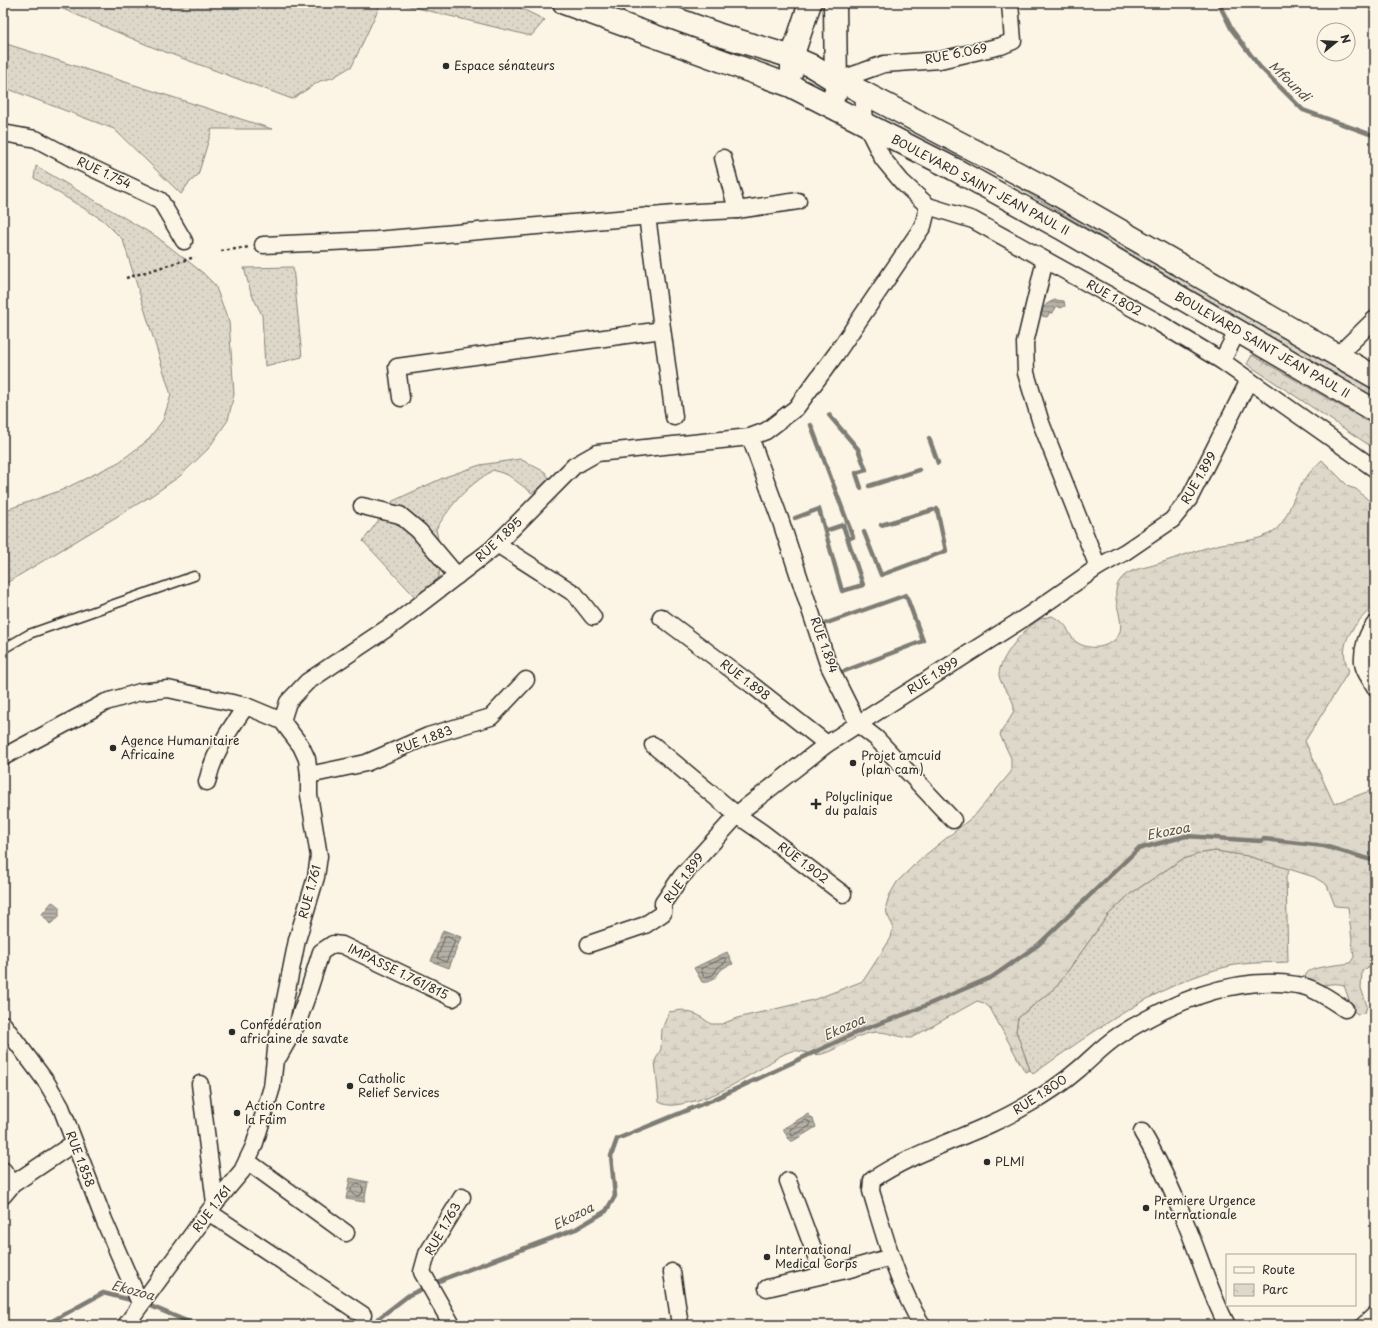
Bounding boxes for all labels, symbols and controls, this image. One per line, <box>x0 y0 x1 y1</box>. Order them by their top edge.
north arrow <box>1316 22 1356 62</box>
text: N <box>1337 32 1356 46</box>
street label: RUE 6.069 <box>923 38 989 68</box>
place label: Espace sénateurs <box>454 56 555 74</box>
water label: Mfoundi <box>1265 56 1317 107</box>
marker: Espace sénateurs <box>441 61 451 71</box>
street label: BOULEVARD SAINT JEAN PAUL II <box>888 129 1073 239</box>
street label: RUE 1.754 <box>74 152 135 193</box>
street label: RUE 1.802 <box>1084 275 1145 320</box>
street label: BOULEVARD SAINT JEAN PAUL II <box>1172 287 1353 402</box>
street label: RUE 1.899 <box>1176 448 1221 507</box>
street label: RUE 1.895 <box>471 513 526 566</box>
street label: RUE 1.894 <box>806 614 843 675</box>
street label: RUE 1.899 <box>903 652 962 698</box>
street label: RUE 1.898 <box>717 654 775 704</box>
street label: RUE 1.883 <box>393 720 455 758</box>
place label: Agence Humanitaire Africaine <box>121 731 239 763</box>
marker: Agence Humanitaire Africaine <box>108 743 118 753</box>
place label: Projet amcuid (plan cam) <box>861 746 941 778</box>
marker: Projet amcuid (plan cam) <box>848 758 858 768</box>
place label: Polyclinique du palais <box>825 787 893 819</box>
marker: Polyclinique du palais <box>810 798 822 810</box>
water label: Ekozoa <box>1145 817 1192 844</box>
street label: RUE 1.902 <box>774 837 833 887</box>
street label: RUE 1.899 <box>659 849 708 906</box>
street label: RUE 1.761 <box>293 863 325 920</box>
street label: IMPASSE 1.761/815 <box>345 939 452 1003</box>
water label: Ekozoa <box>820 1009 868 1044</box>
place label: Confédération africaine de savate <box>240 1015 348 1047</box>
marker: Confédération africaine de savate <box>227 1027 237 1037</box>
place label: Catholic Relief Services <box>358 1069 440 1101</box>
street label: RUE 1.800 <box>1009 1070 1070 1118</box>
marker: Catholic Relief Services <box>345 1081 355 1091</box>
place label: Action Contre la Faim <box>245 1096 325 1128</box>
marker: Action Contre la Faim <box>232 1108 242 1118</box>
street label: RUE 1.858 <box>62 1128 100 1190</box>
place label: PLMI <box>995 1152 1025 1170</box>
marker: PLMI <box>982 1157 992 1167</box>
street label: RUE 1.761 <box>188 1181 235 1236</box>
place label: Premiere Urgence Internationale <box>1154 1191 1256 1223</box>
water label: Ekozoa <box>549 1197 597 1234</box>
street label: RUE 1.763 <box>420 1199 465 1258</box>
marker: Premiere Urgence Internationale <box>1141 1203 1151 1213</box>
place label: International Medical Corps <box>775 1240 858 1272</box>
marker: International Medical Corps <box>762 1252 772 1262</box>
legend <box>1226 1254 1356 1306</box>
text: Route <box>1262 1260 1295 1278</box>
water label: Ekozoa <box>110 1275 158 1305</box>
text: Parc <box>1262 1280 1288 1298</box>

